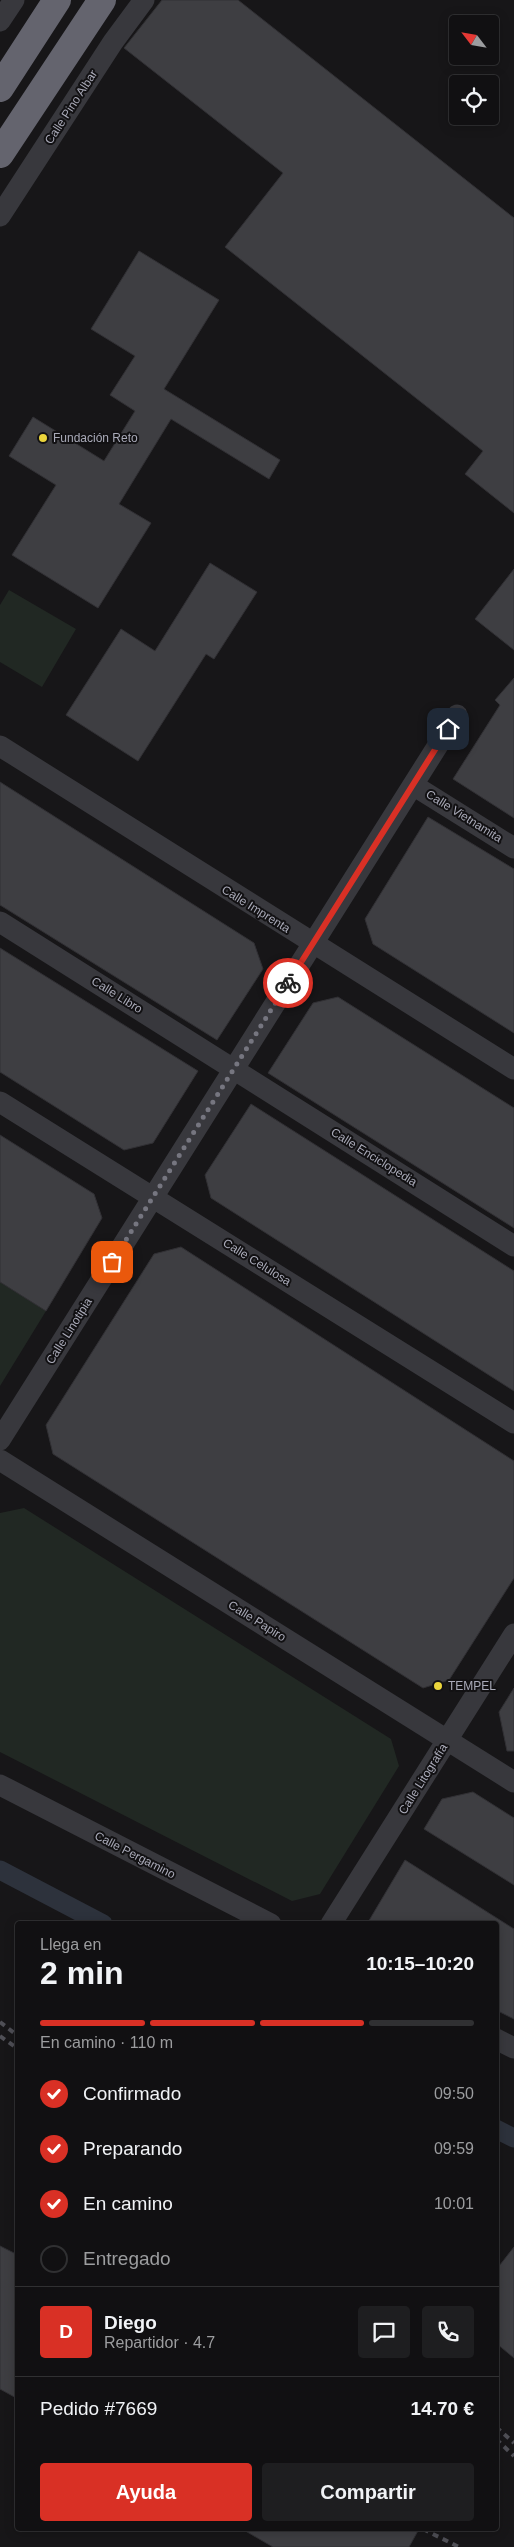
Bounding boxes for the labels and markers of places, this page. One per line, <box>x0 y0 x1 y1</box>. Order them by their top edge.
place label: Fundación Reto <box>53 431 138 445</box>
marker: Fundación Reto <box>37 432 49 444</box>
pin <box>427 708 469 750</box>
pin <box>91 1241 133 1283</box>
place label: TEMPEL <box>448 1679 496 1693</box>
marker: TEMPEL <box>432 1680 444 1692</box>

